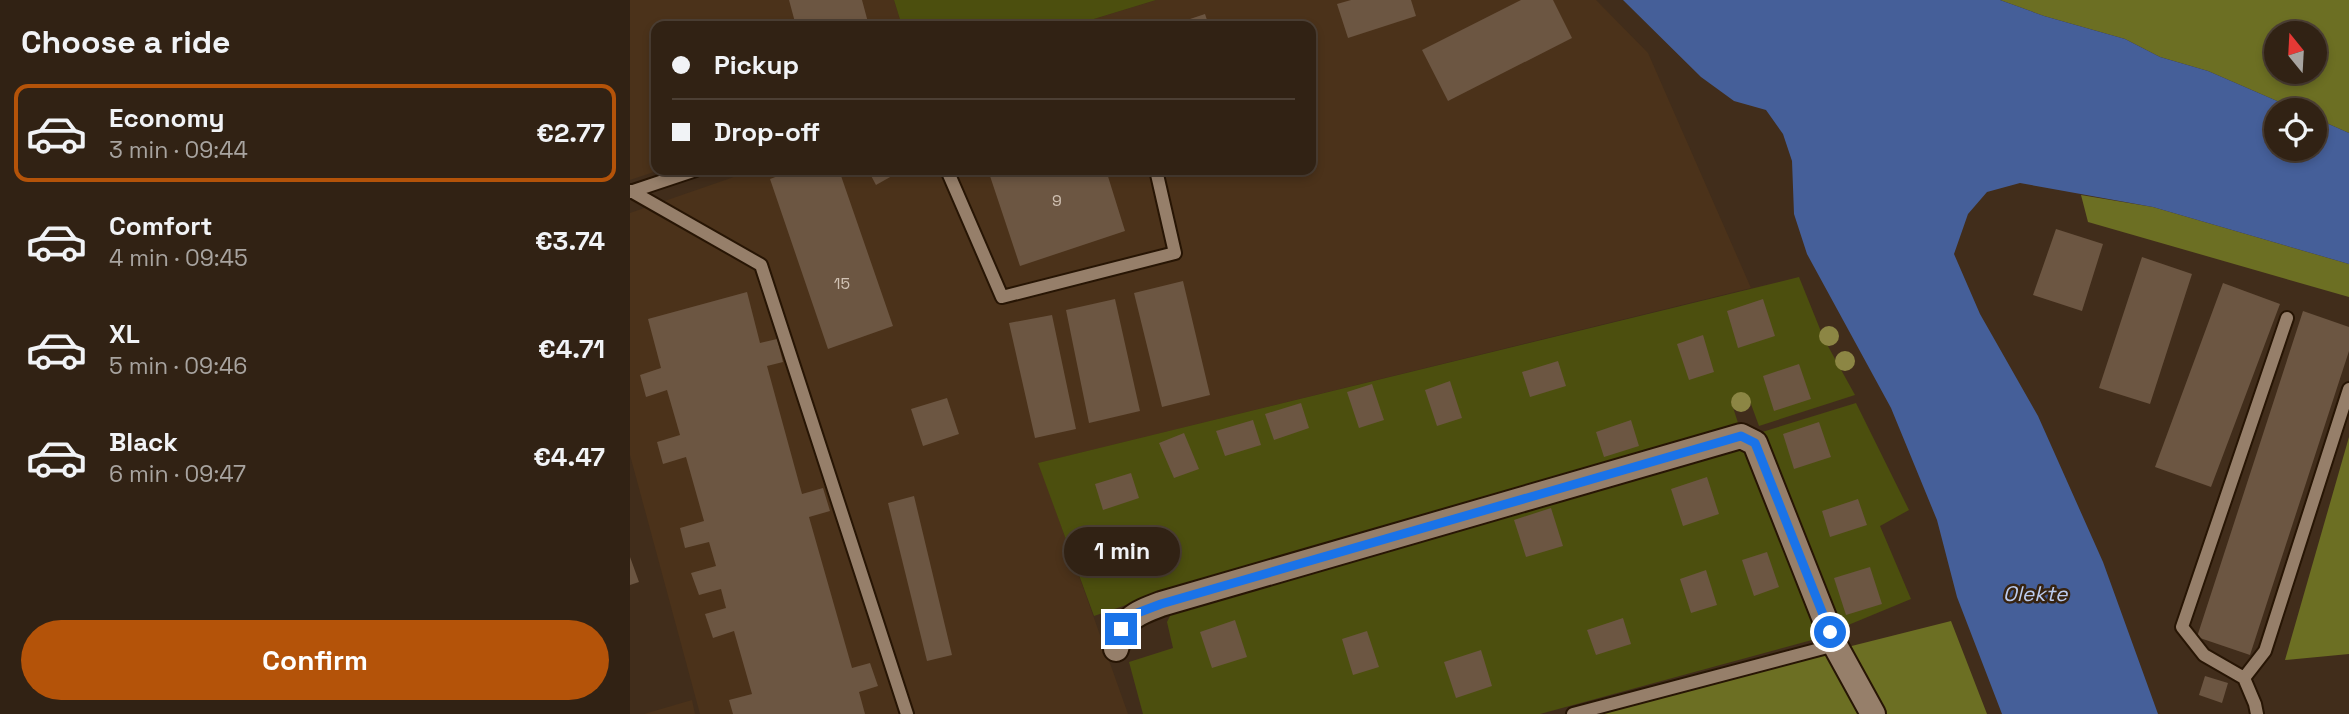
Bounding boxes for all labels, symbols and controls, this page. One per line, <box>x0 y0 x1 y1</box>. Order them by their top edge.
north arrow <box>2264 21 2328 84</box>
map controls <box>2264 21 2327 161</box>
text: Choose a ride <box>21 22 231 62</box>
text: Pickup <box>714 48 799 82</box>
button: locate <box>2264 98 2327 161</box>
text: Economy <box>109 101 225 135</box>
icon: car <box>25 102 88 165</box>
text: Drop-off <box>714 115 820 149</box>
text: €2.77 <box>536 116 605 150</box>
text: 3 min · 09:44 <box>109 135 248 165</box>
house number: 9 <box>1052 190 1062 211</box>
text: Comfort <box>109 209 212 243</box>
icon: car <box>25 210 88 273</box>
text: €3.74 <box>535 224 605 258</box>
text: 4 min · 09:45 <box>109 243 248 273</box>
house number: 15 <box>834 273 850 294</box>
text: XL <box>109 317 140 351</box>
icon: car <box>25 318 88 381</box>
text: €4.71 <box>538 332 605 366</box>
text: 5 min · 09:46 <box>109 351 247 381</box>
text: Black <box>109 425 178 459</box>
icon: car <box>25 426 88 489</box>
text: €4.47 <box>533 440 605 474</box>
text: 6 min · 09:47 <box>109 459 246 489</box>
callout: 1 min <box>1063 528 1179 576</box>
text: 1 min <box>1094 536 1150 566</box>
water label: Olekte <box>2003 580 2069 607</box>
route end <box>1105 613 1137 645</box>
route start <box>1814 616 1846 648</box>
button: Confirm <box>21 620 609 700</box>

